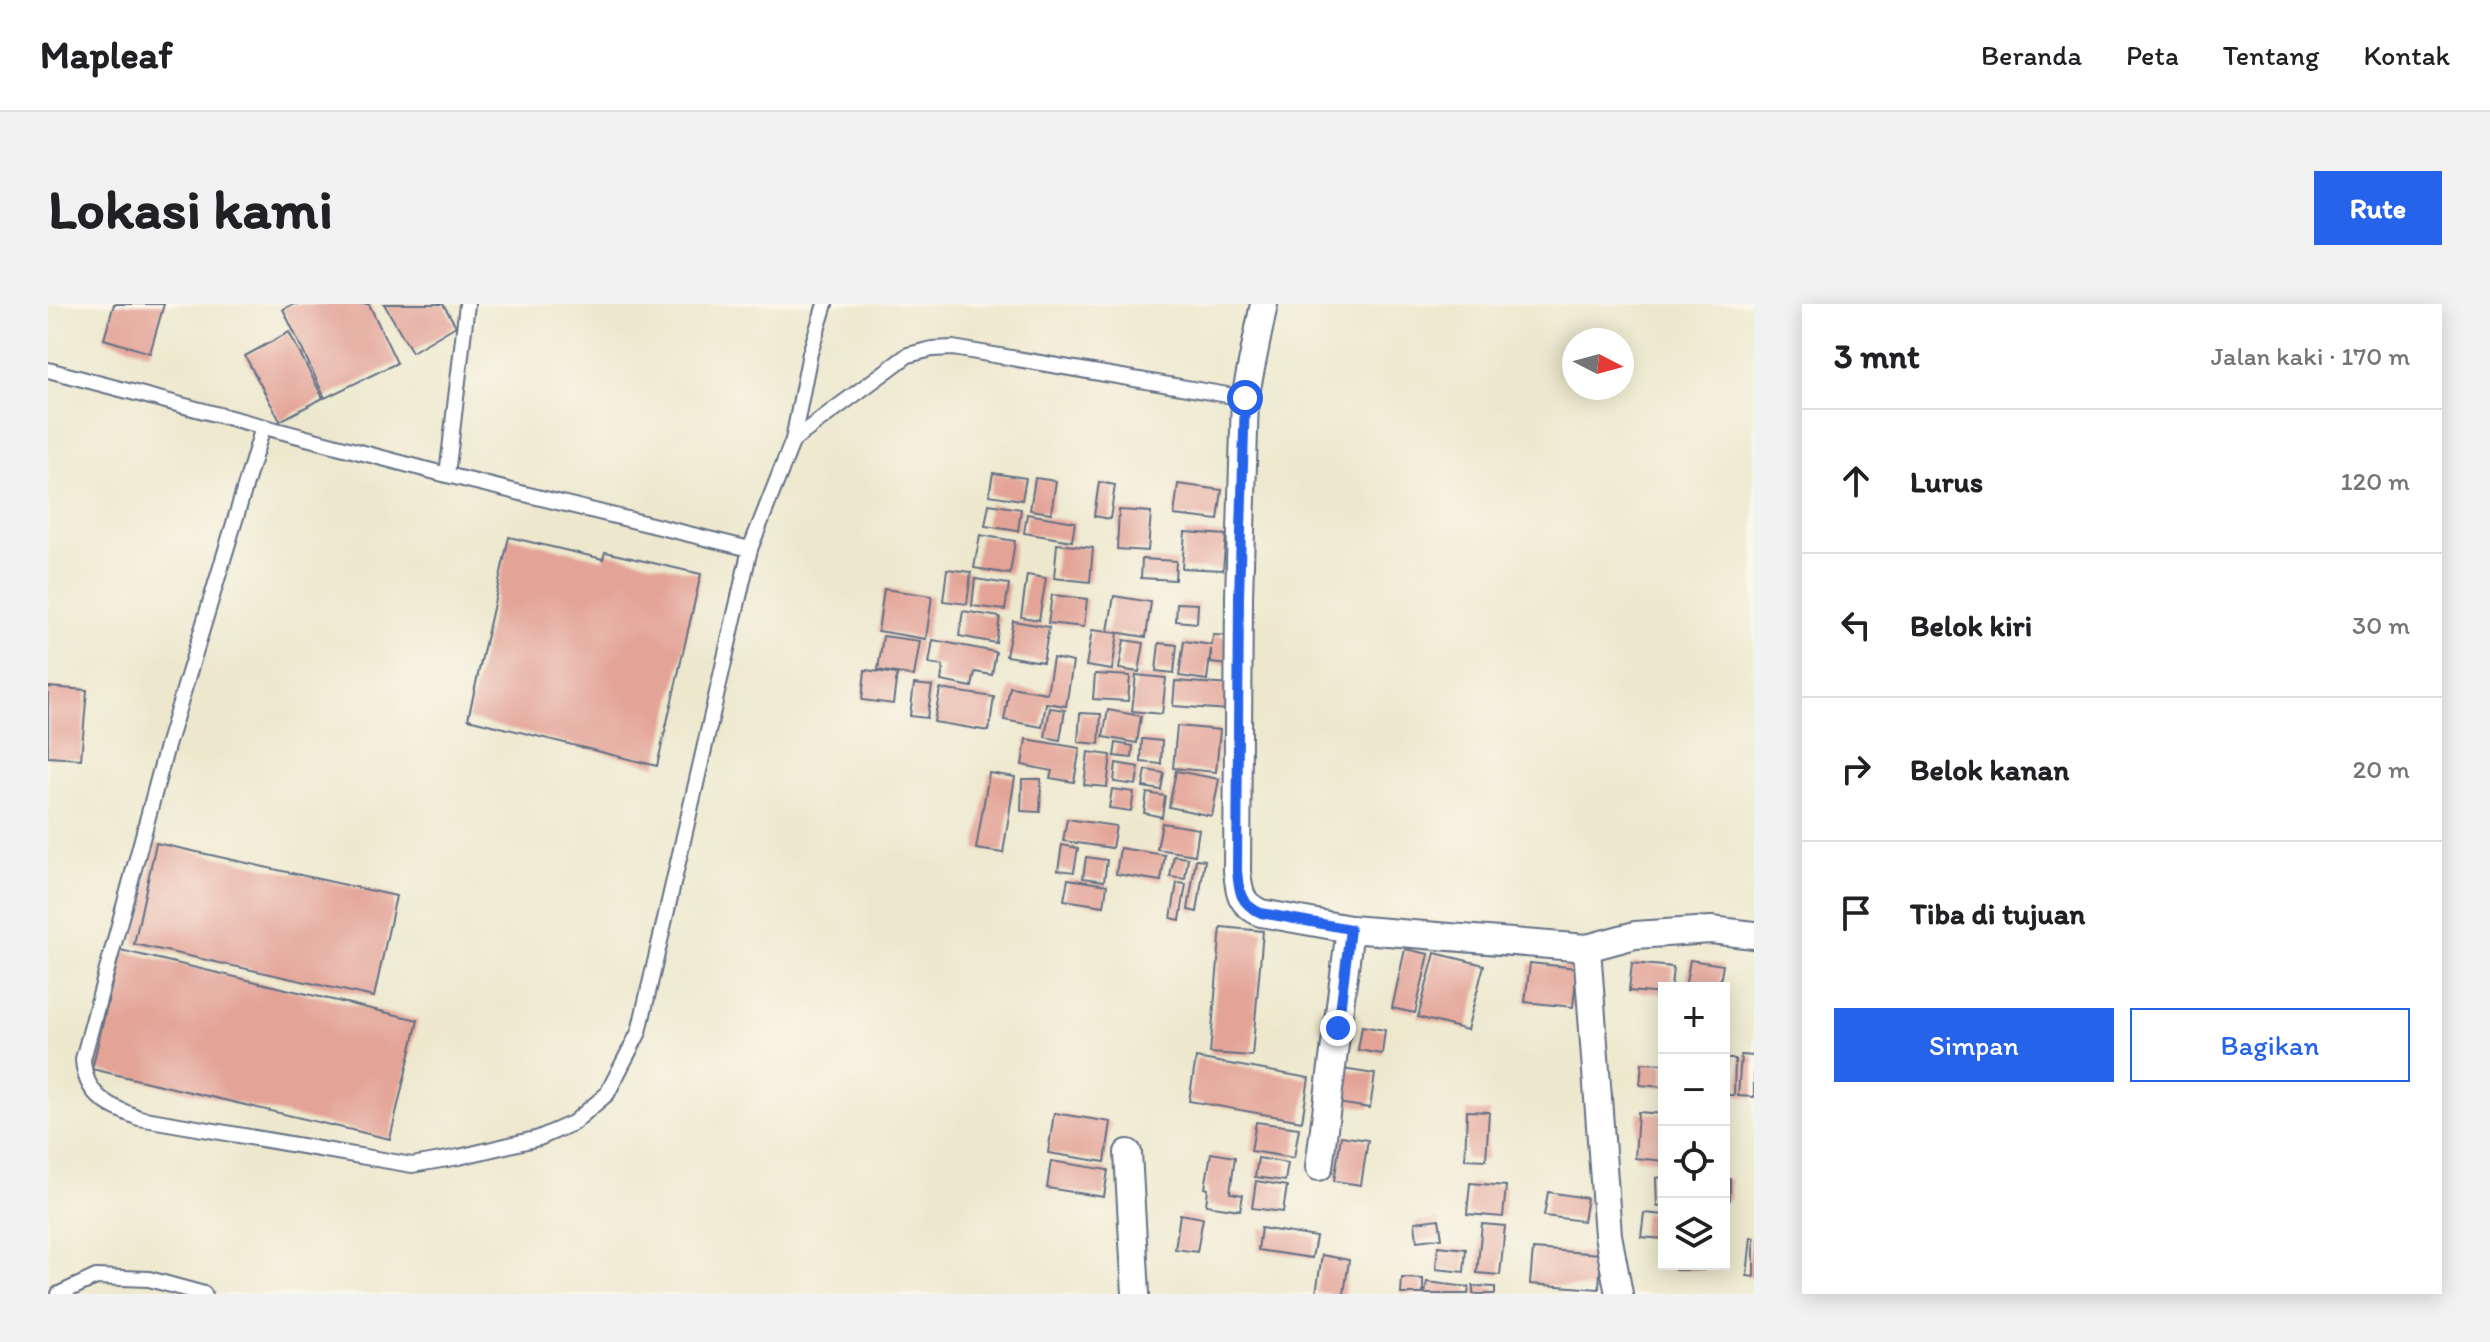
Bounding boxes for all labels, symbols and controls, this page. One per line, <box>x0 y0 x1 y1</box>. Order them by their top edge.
text: Mapleaf <box>40 32 173 78</box>
text: Beranda <box>1981 38 2082 72</box>
text: Peta <box>2126 38 2179 72</box>
text: Tentang <box>2223 38 2319 72</box>
text: Kontak <box>2363 38 2450 72</box>
button: Rute <box>2314 171 2442 245</box>
text: Lokasi kami <box>48 175 333 242</box>
north arrow <box>1562 328 1634 400</box>
text: 3 mnt <box>1834 336 1920 377</box>
text: Jalan kaki · 170 m <box>2211 340 2410 372</box>
route start <box>1227 380 1263 416</box>
icon: ahead <box>1834 459 1878 503</box>
text: Lurus <box>1910 463 1983 500</box>
text: 120 m <box>2341 465 2410 497</box>
icon: left <box>1834 603 1878 647</box>
text: Belok kiri <box>1910 607 2032 644</box>
text: 30 m <box>2352 609 2410 641</box>
icon: right <box>1834 747 1878 791</box>
text: Belok kanan <box>1910 751 2069 788</box>
text: 20 m <box>2353 753 2410 785</box>
icon: arrive <box>1834 891 1878 935</box>
text: Tiba di tujuan <box>1910 895 2085 932</box>
map controls <box>1658 982 1730 1270</box>
button: + <box>1658 982 1730 1054</box>
button: Simpan <box>1834 1008 2114 1082</box>
button: Bagikan <box>2130 1008 2410 1082</box>
route end <box>1320 1010 1356 1046</box>
button: − <box>1658 1054 1730 1126</box>
button: locate <box>1658 1126 1730 1198</box>
button: layers <box>1658 1198 1730 1270</box>

